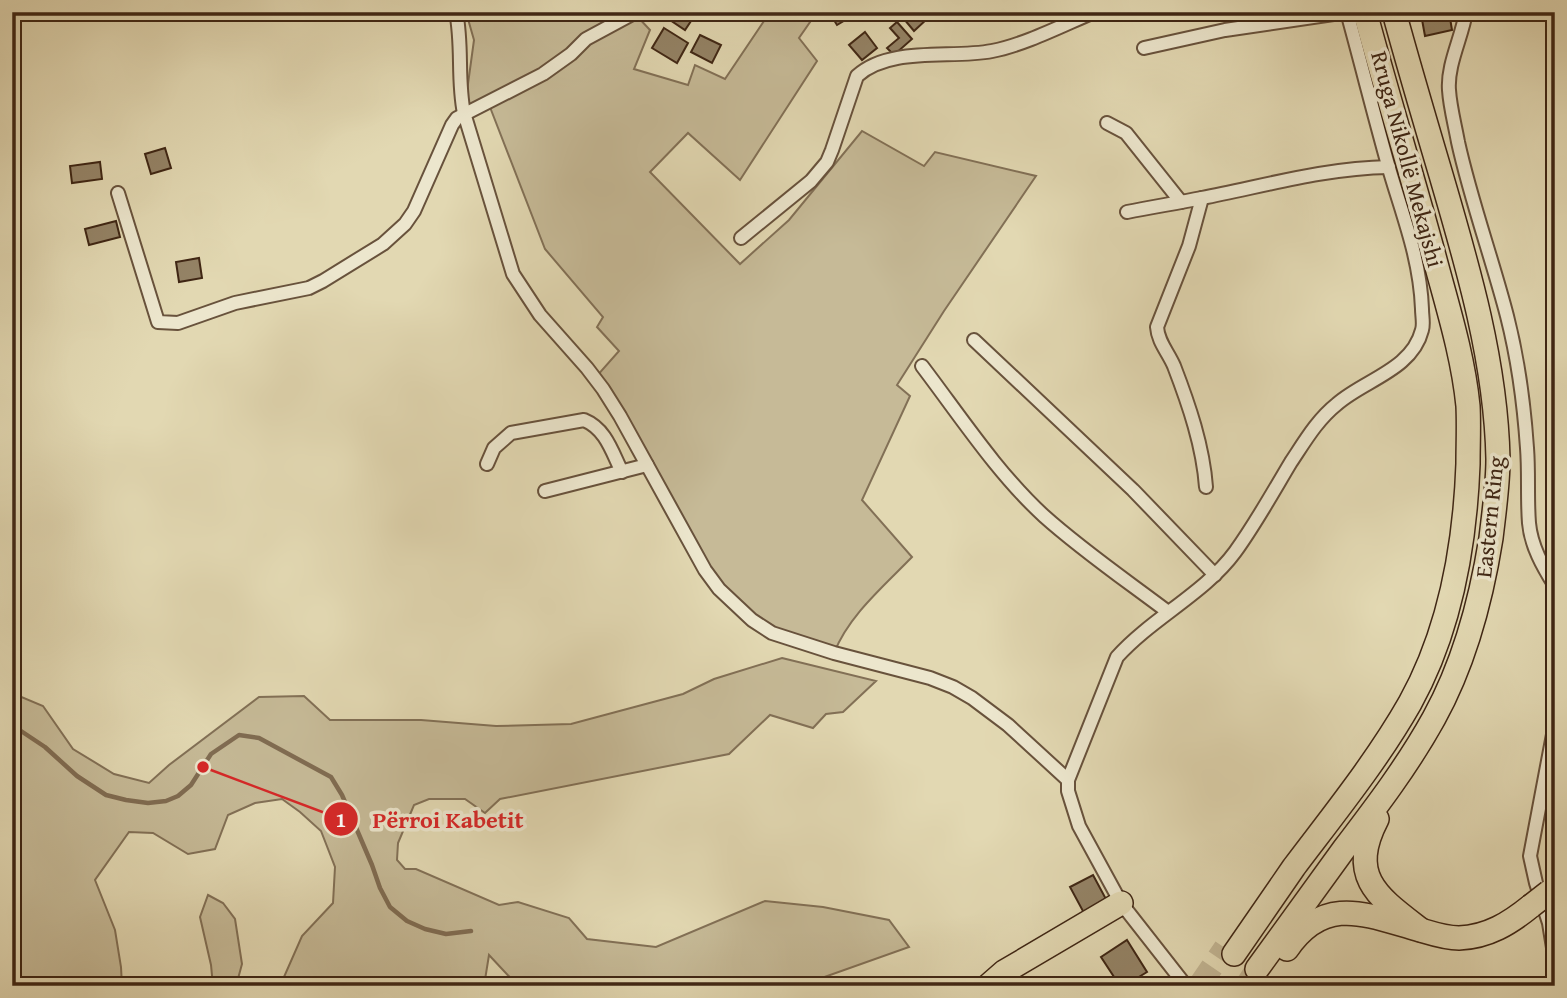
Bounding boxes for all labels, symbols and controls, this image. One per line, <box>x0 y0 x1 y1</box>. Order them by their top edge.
street label: Rruga Nikollë Mekajshi <box>1363 47 1453 271</box>
street label: Eastern Ring <box>1466 454 1512 579</box>
callout: Përroi Kabetit <box>324 797 537 842</box>
text: Përroi Kabetit <box>373 802 523 837</box>
text: 1 <box>336 804 346 835</box>

